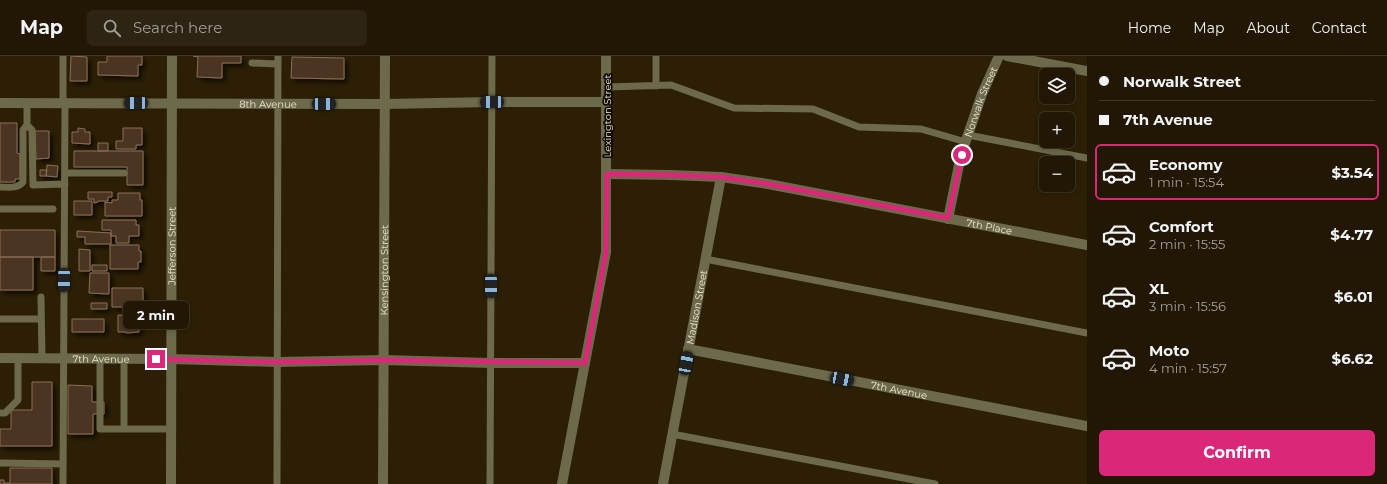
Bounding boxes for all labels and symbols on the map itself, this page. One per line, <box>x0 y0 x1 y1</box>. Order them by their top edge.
street label: Norwalk Street <box>961 64 1000 139</box>
street label: Lexington Street <box>601 74 614 158</box>
car <box>480 96 504 108</box>
car <box>124 97 148 109</box>
street label: 8th Avenue <box>239 97 297 110</box>
car <box>312 98 336 110</box>
route start <box>953 146 971 164</box>
street label: Jefferson Street <box>165 207 178 286</box>
street label: 7th Place <box>965 216 1014 237</box>
street label: Kensington Street <box>377 225 391 315</box>
car <box>58 268 70 292</box>
street label: Madison Street <box>683 269 710 346</box>
car <box>485 274 497 298</box>
callout: 2 min <box>123 301 189 329</box>
route end <box>147 350 165 368</box>
car <box>678 350 694 376</box>
street label: 7th Avenue <box>72 352 130 365</box>
car <box>829 371 855 387</box>
street label: 7th Avenue <box>870 378 928 402</box>

